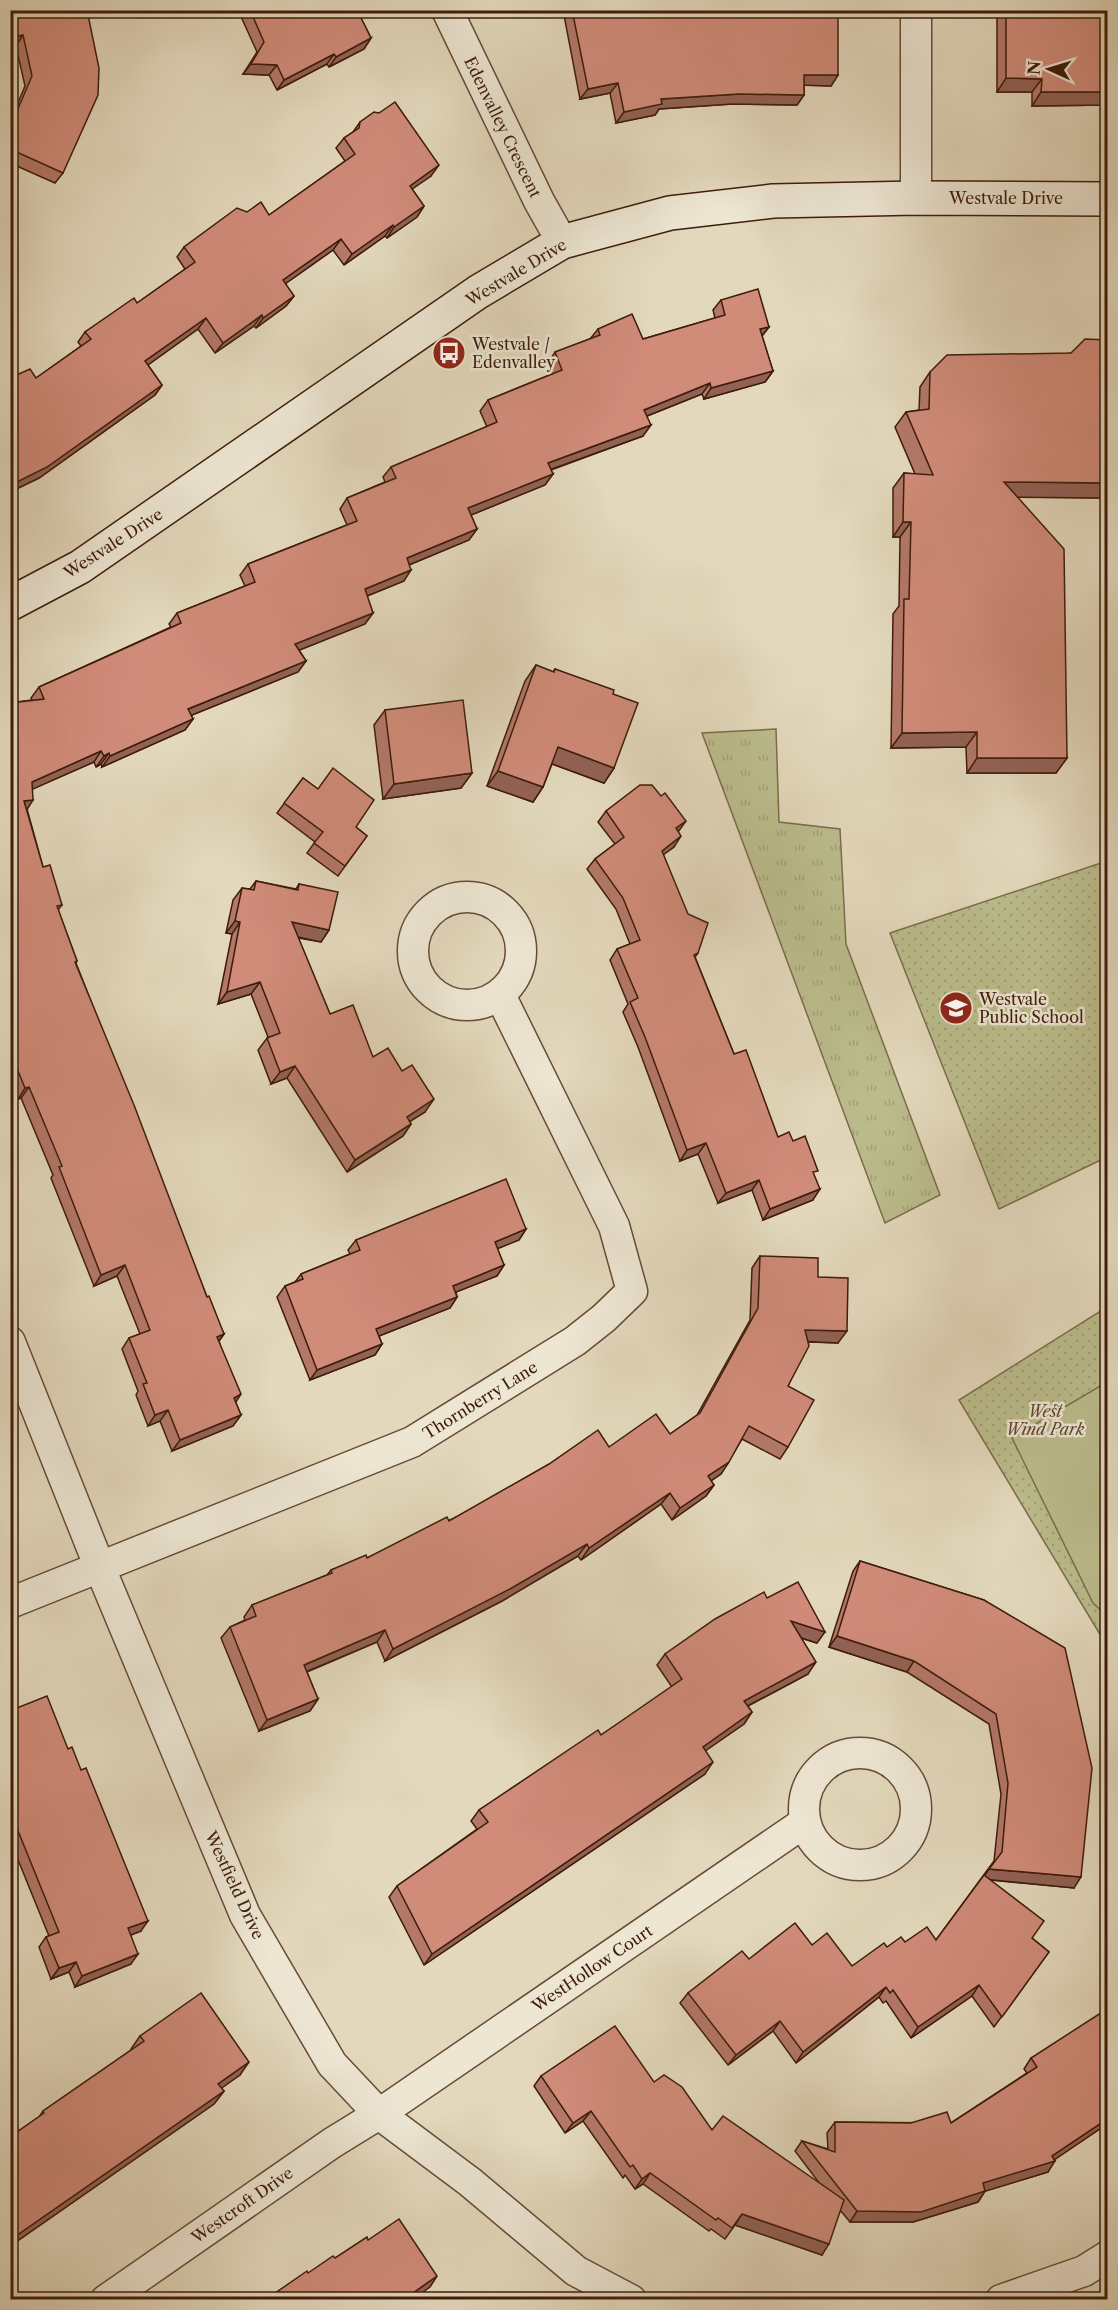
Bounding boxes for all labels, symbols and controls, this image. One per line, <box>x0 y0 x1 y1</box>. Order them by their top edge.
north arrow <box>1019 39 1079 99</box>
street label: Edenvalley Crescent <box>460 53 546 201</box>
text: N <box>1024 60 1045 76</box>
street label: Westvale Drive <box>948 188 1063 208</box>
street label: Westvale Drive <box>461 234 570 310</box>
place label: Westvale / Edenvalley <box>471 334 556 372</box>
bus stop icon: Westvale / Edenvalley <box>431 335 467 371</box>
street label: Westvale Drive <box>59 504 166 583</box>
place label: Westvale Public School <box>978 989 1084 1027</box>
school or university icon: Westvale Public School <box>938 990 974 1026</box>
street label: Thornberry Lane <box>419 1357 541 1443</box>
park label: West Wind Park <box>1006 1401 1085 1439</box>
street label: Westfield Drive <box>201 1827 269 1942</box>
street label: WestHollow Court <box>527 1920 656 2016</box>
street label: Westcroft Drive <box>187 2163 297 2248</box>

